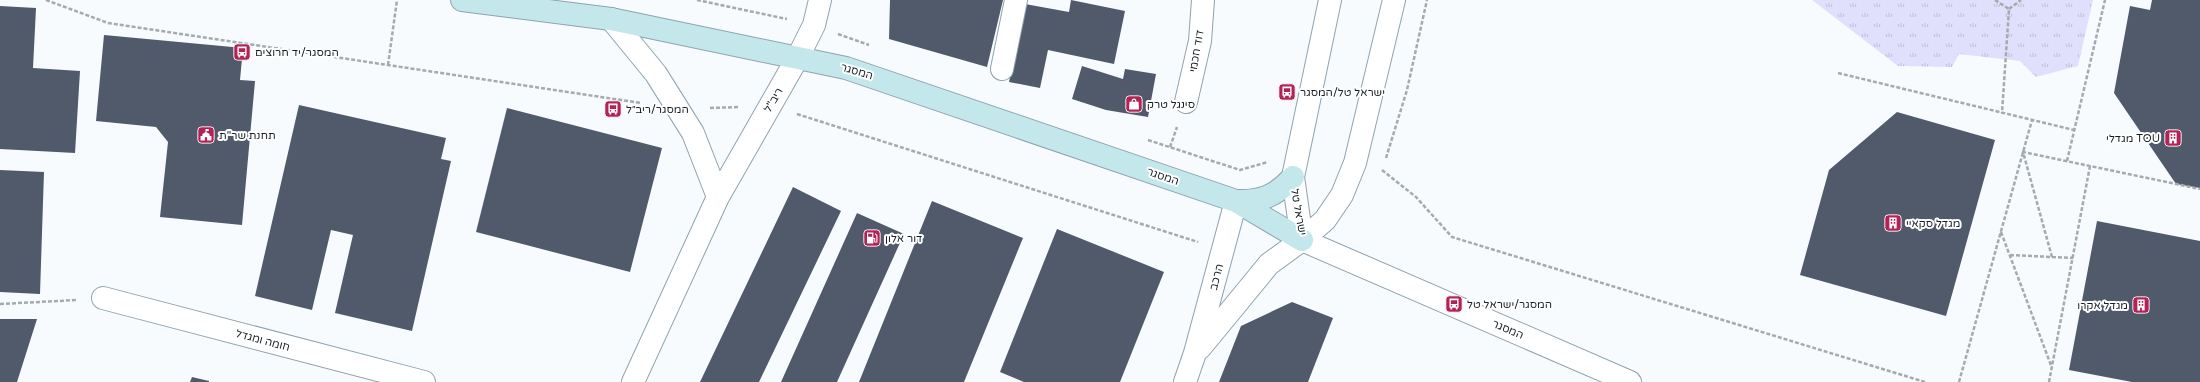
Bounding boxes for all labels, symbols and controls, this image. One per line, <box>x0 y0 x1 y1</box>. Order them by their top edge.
street label: דוד חכמי <box>1186 29 1207 73</box>
bus stop icon: המסגר/יד חרוצים <box>232 42 252 62</box>
place label: המסגר/יד חרוצים <box>255 46 339 59</box>
street label: המסגר <box>839 61 874 82</box>
bus stop icon: ישראל טל/המסגר <box>1277 82 1297 102</box>
street label: ריב"ל <box>761 86 786 115</box>
place label: ישראל טל/המסגר <box>1300 86 1385 99</box>
shop icon: סינגל טרק <box>1124 94 1144 114</box>
place label: סינגל טרק <box>1147 98 1195 111</box>
bus stop icon: המסגר/ריב״ל <box>603 99 623 119</box>
place label: המסגר/ריב״ל <box>626 103 689 116</box>
public building icon: תחנת שר"ת <box>196 125 216 145</box>
building icon: מגדלי TOU <box>2163 128 2183 148</box>
place label: תחנת שר"ת <box>219 129 276 142</box>
place label: מגדלי TOU <box>2106 132 2160 145</box>
street label: המסגר <box>1145 165 1181 188</box>
street label: ישראל טל <box>1288 188 1309 236</box>
building icon: מגדל סקאיי <box>1883 213 1903 233</box>
place label: מגדל סקאיי <box>1906 217 1960 230</box>
fuel station icon: דור אלון <box>862 228 882 248</box>
place label: דור אלון <box>885 232 923 245</box>
street label: הרכב <box>1207 262 1226 292</box>
bus stop icon: המסגר/ישראל טל <box>1444 294 1464 314</box>
building icon: מגדל אקרו <box>2131 295 2151 315</box>
place label: המסגר/ישראל טל <box>1467 298 1552 311</box>
place label: מגדל אקרו <box>2077 299 2128 312</box>
street label: המסגר <box>1490 317 1525 342</box>
street label: חומה ומגדל <box>234 327 291 354</box>

